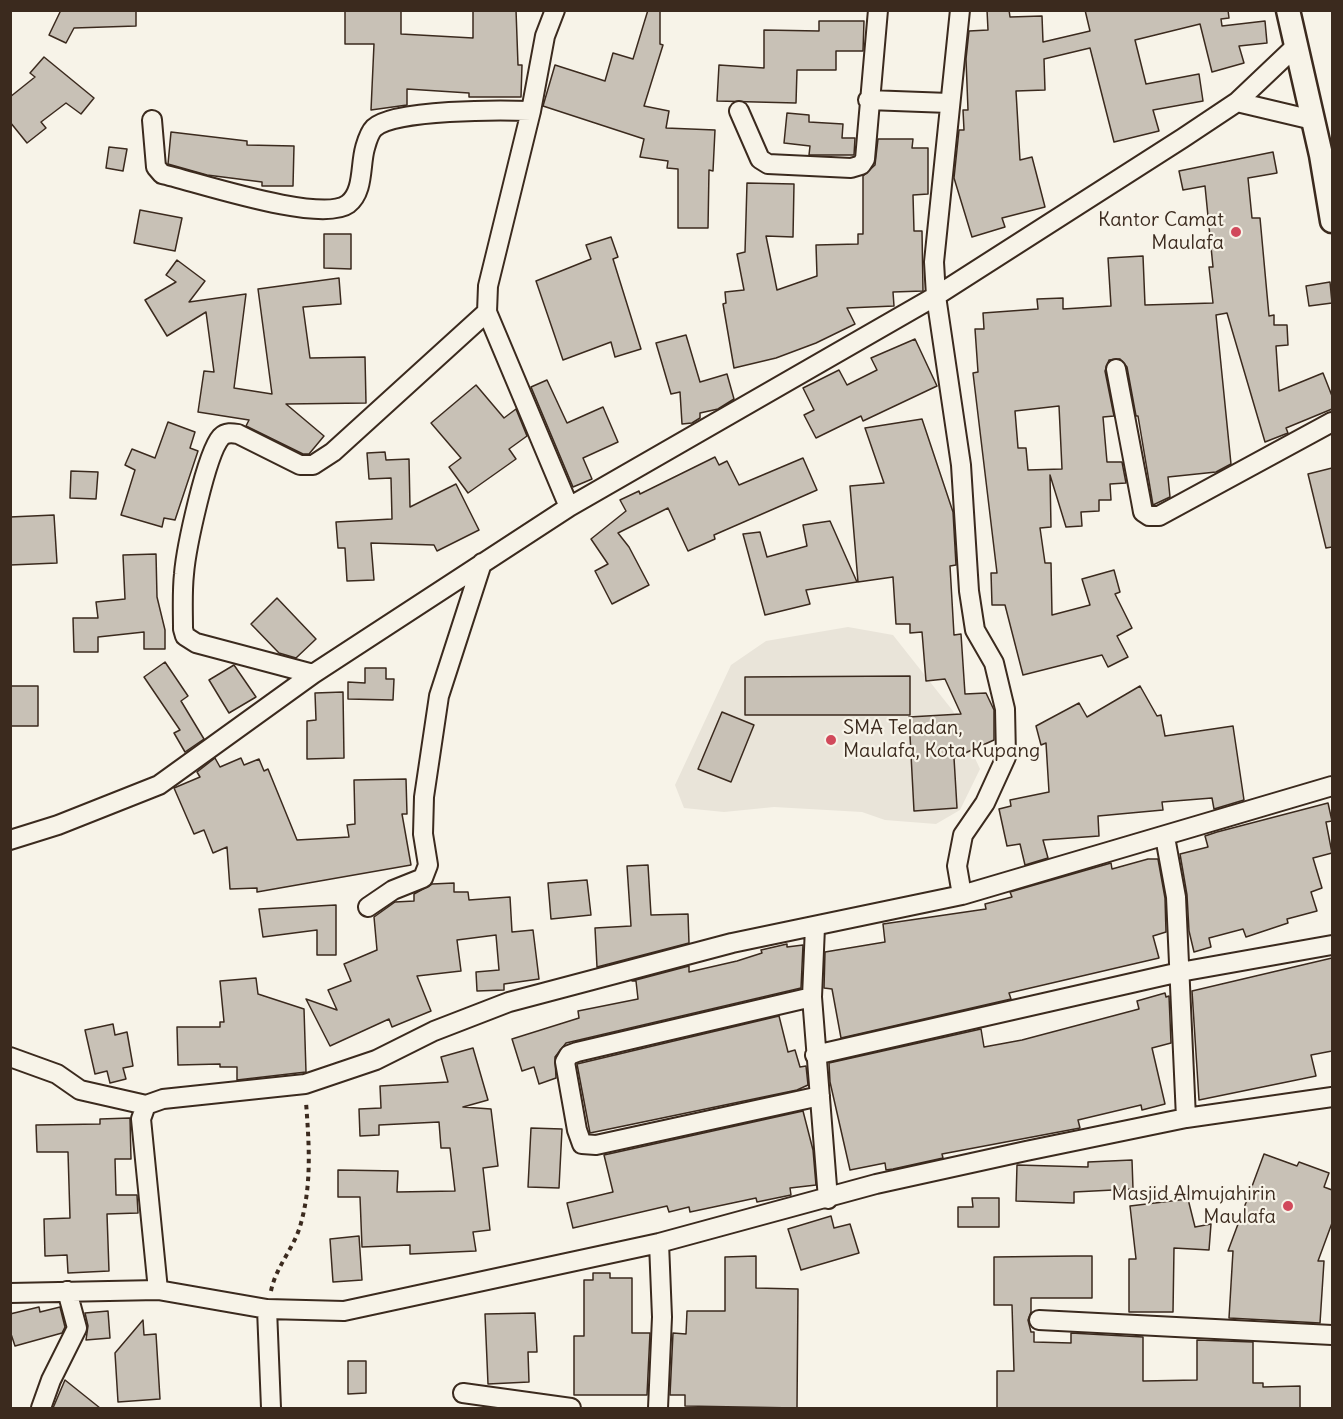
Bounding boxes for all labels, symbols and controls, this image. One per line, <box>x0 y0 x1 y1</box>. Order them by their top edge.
place label: Kantor Camat Maulafa <box>1098 208 1224 255</box>
marker: Kantor Camat Maulafa <box>1229 225 1243 239</box>
place label: SMA Teladan, Maulafa, Kota Kupang <box>843 716 1040 763</box>
marker: SMA Teladan, Maulafa, Kota Kupang <box>824 733 838 747</box>
place label: Masjid Almujahirin Maulafa <box>1111 1182 1276 1229</box>
marker: Masjid Almujahirin Maulafa <box>1281 1199 1295 1213</box>

